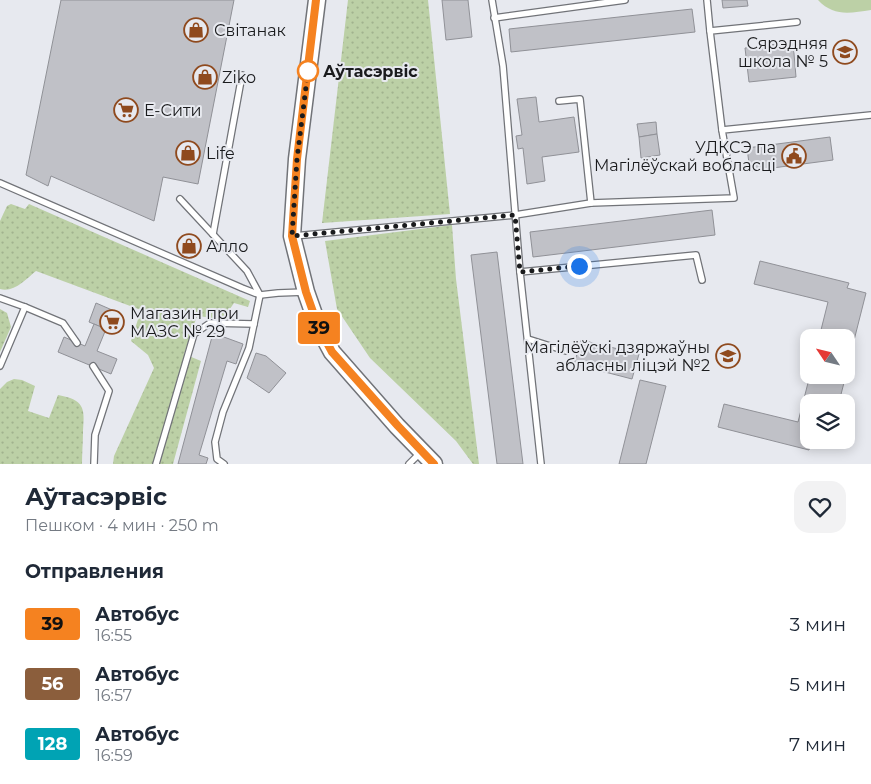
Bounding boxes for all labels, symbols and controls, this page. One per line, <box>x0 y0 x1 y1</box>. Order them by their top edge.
shop icon: Світанак <box>183 17 209 43</box>
place label: Світанак <box>214 21 287 40</box>
place label: Сярэдняя школа № 5 <box>738 34 828 71</box>
school or university icon: Сярэдняя школа № 5 <box>832 39 858 65</box>
marker: Аўтасэрвіс <box>297 60 319 82</box>
place label: Аўтасэрвіс <box>323 62 418 81</box>
shop icon: Ziko <box>192 64 218 90</box>
place label: Ziko <box>222 68 256 87</box>
supermarket icon: Е-Сити <box>113 97 139 123</box>
place label: Е-Сити <box>144 101 202 120</box>
place label: УДКСЭ па Магілёўскай вобласці <box>594 138 776 175</box>
shop icon: Life <box>175 140 201 166</box>
public building icon: УДКСЭ па Магілёўскай вобласці <box>781 143 807 169</box>
place label: Life <box>206 144 235 163</box>
shop icon: Алло <box>176 233 202 259</box>
place label: Алло <box>206 237 248 256</box>
your location <box>567 254 592 279</box>
place label: Магазин при МАЗС № 29 <box>130 304 239 341</box>
supermarket icon: Магазин при МАЗС № 29 <box>99 309 125 335</box>
line badge: 39 <box>296 312 342 344</box>
text: 39 <box>308 317 330 339</box>
north arrow <box>800 329 855 384</box>
map controls <box>800 329 855 449</box>
place label: Магілёўскі дзяржаўны абласны ліцэй №2 <box>524 338 710 375</box>
school or university icon: Магілёўскі дзяржаўны абласны ліцэй №2 <box>715 343 741 369</box>
button: layers <box>800 394 855 449</box>
button: heart <box>794 481 846 533</box>
text: Аўтасэрвіс <box>25 482 167 511</box>
text: Пешком · 4 мин · 250 m <box>25 516 219 535</box>
text: Отправления <box>25 560 164 583</box>
text: Автобус <box>95 603 179 626</box>
text: 39 <box>41 613 64 635</box>
text: 3 мин <box>789 613 846 636</box>
text: 16:55 <box>95 626 132 645</box>
text: Автобус <box>95 663 179 686</box>
text: 56 <box>41 673 64 695</box>
text: 5 мин <box>789 673 846 696</box>
text: 16:57 <box>95 686 132 705</box>
text: Автобус <box>95 723 179 746</box>
text: 128 <box>38 733 67 755</box>
text: 7 мин <box>789 733 846 756</box>
text: 16:59 <box>95 746 133 765</box>

